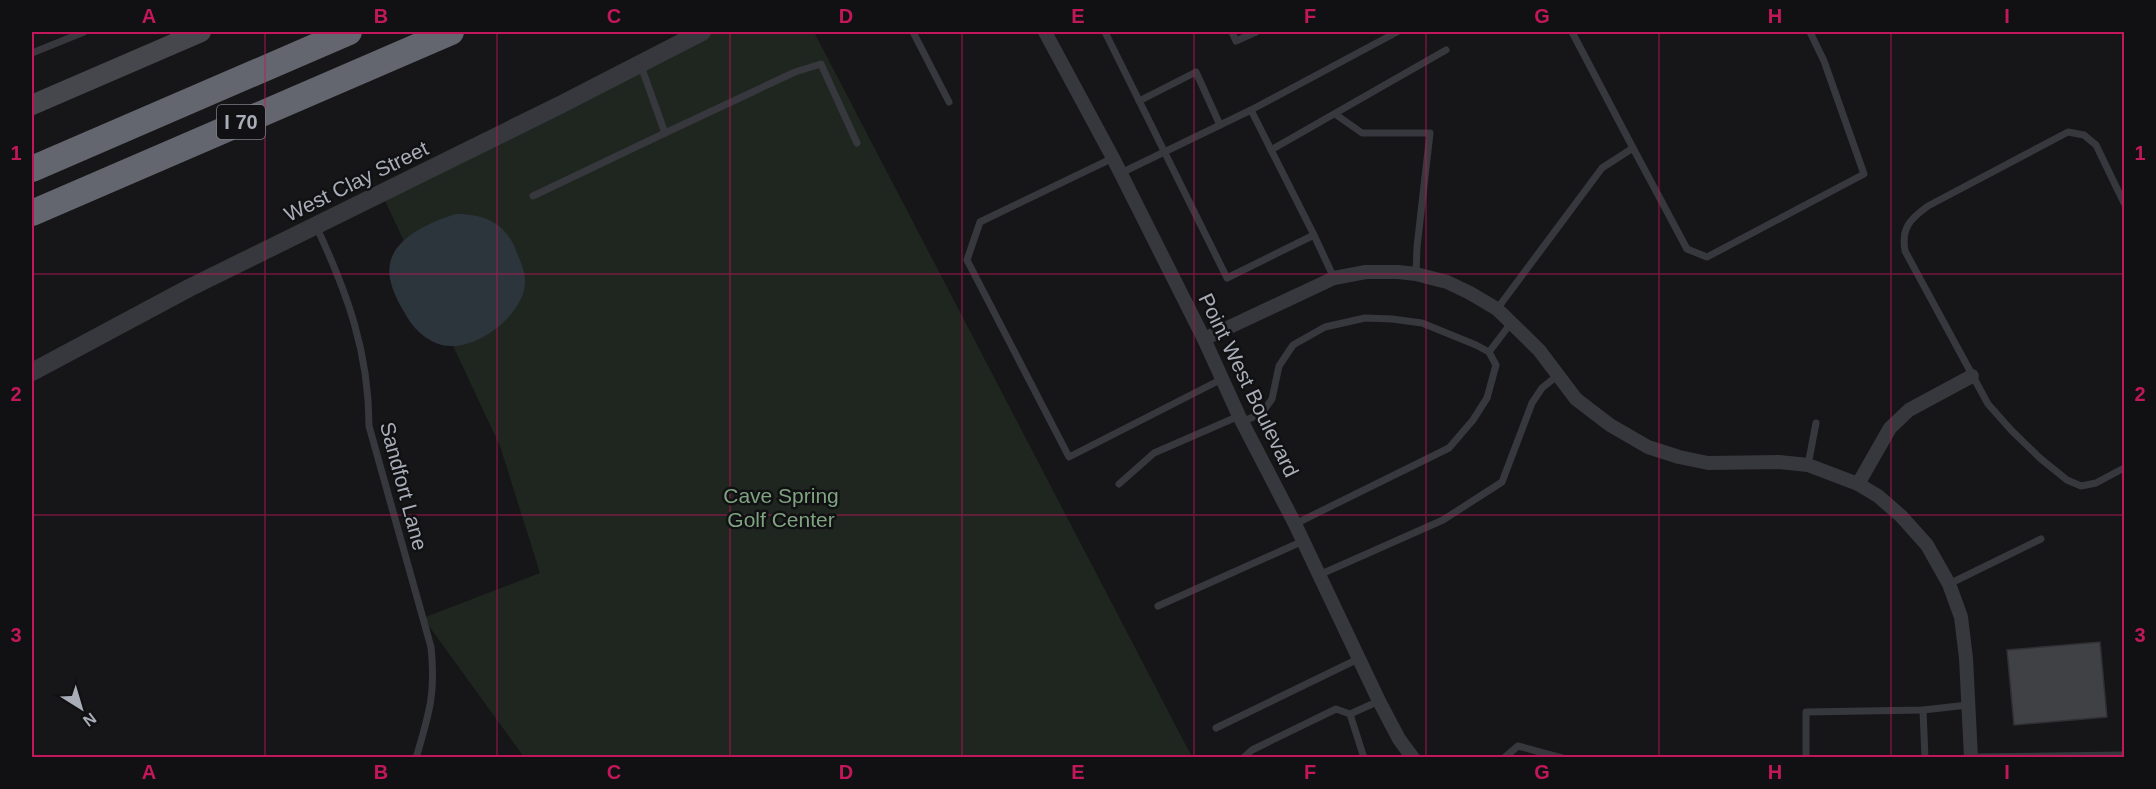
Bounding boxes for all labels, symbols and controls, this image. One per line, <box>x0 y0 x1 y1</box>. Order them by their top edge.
text: A <box>142 5 156 27</box>
text: B <box>374 5 388 27</box>
text: C <box>607 5 621 27</box>
text: D <box>839 5 853 27</box>
text: E <box>1071 5 1085 27</box>
text: F <box>1304 5 1316 27</box>
text: G <box>1534 5 1550 27</box>
text: H <box>1768 5 1782 27</box>
text: I <box>2004 5 2010 27</box>
road number: I 70 <box>217 105 265 139</box>
street label: West Clay Street <box>280 136 432 226</box>
text: 1 <box>10 142 22 164</box>
text: 1 <box>2134 142 2146 164</box>
street label: Point West Boulevard <box>1194 289 1304 481</box>
text: 2 <box>10 383 22 405</box>
text: 2 <box>2134 383 2146 405</box>
street label: Sandfort Lane <box>376 419 432 553</box>
park label: Cave Spring Golf Center <box>723 484 839 531</box>
text: 3 <box>10 624 22 646</box>
text: 3 <box>2134 624 2146 646</box>
north arrow <box>51 678 111 738</box>
text: N <box>80 709 99 730</box>
text: A <box>142 761 156 783</box>
text: B <box>374 761 388 783</box>
text: C <box>607 761 621 783</box>
text: D <box>839 761 853 783</box>
text: E <box>1071 761 1085 783</box>
text: F <box>1304 761 1316 783</box>
text: G <box>1534 761 1550 783</box>
text: H <box>1768 761 1782 783</box>
text: I <box>2004 761 2010 783</box>

